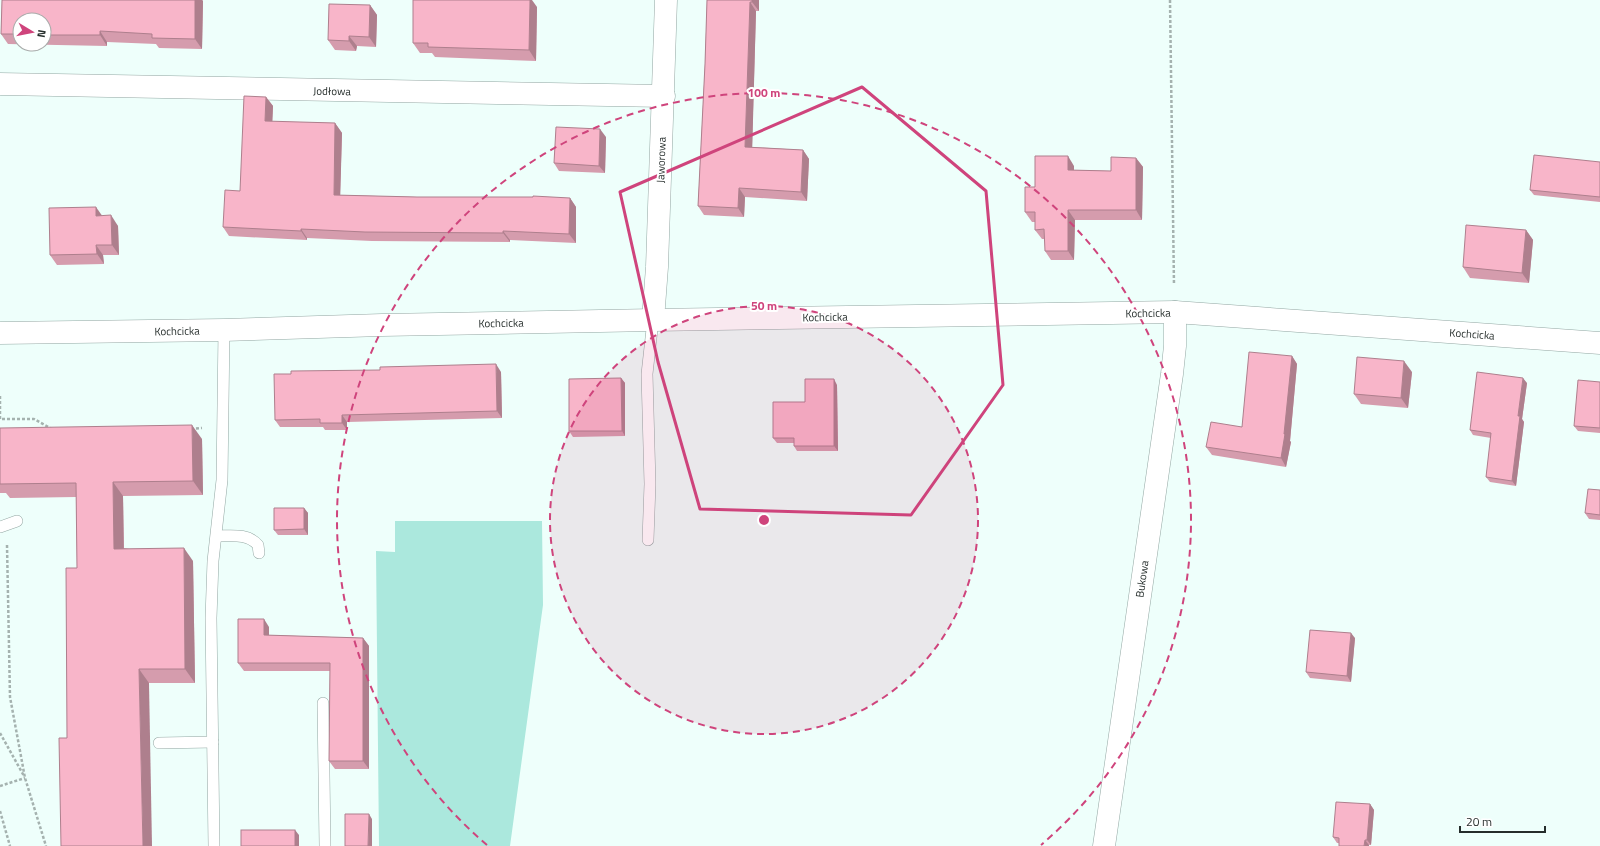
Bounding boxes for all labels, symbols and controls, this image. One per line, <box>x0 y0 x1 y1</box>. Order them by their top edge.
north arrow <box>12 12 52 52</box>
text: N <box>33 29 50 39</box>
street label: Jodłowa <box>313 83 351 99</box>
text: 100 m <box>748 83 780 102</box>
street label: Jaworowa <box>652 136 670 183</box>
text: 50 m <box>751 296 777 315</box>
street label: Kochcicka <box>1125 305 1171 321</box>
street label: Kochcicka <box>802 309 848 325</box>
street label: Kochcicka <box>478 315 524 331</box>
street label: Kochcicka <box>154 323 200 339</box>
street label: Kochcicka <box>1449 324 1496 344</box>
centre of rings <box>757 513 771 527</box>
street label: Bukowa <box>1131 559 1153 599</box>
scale bar <box>1460 808 1545 834</box>
text: 20 m <box>1466 812 1492 831</box>

